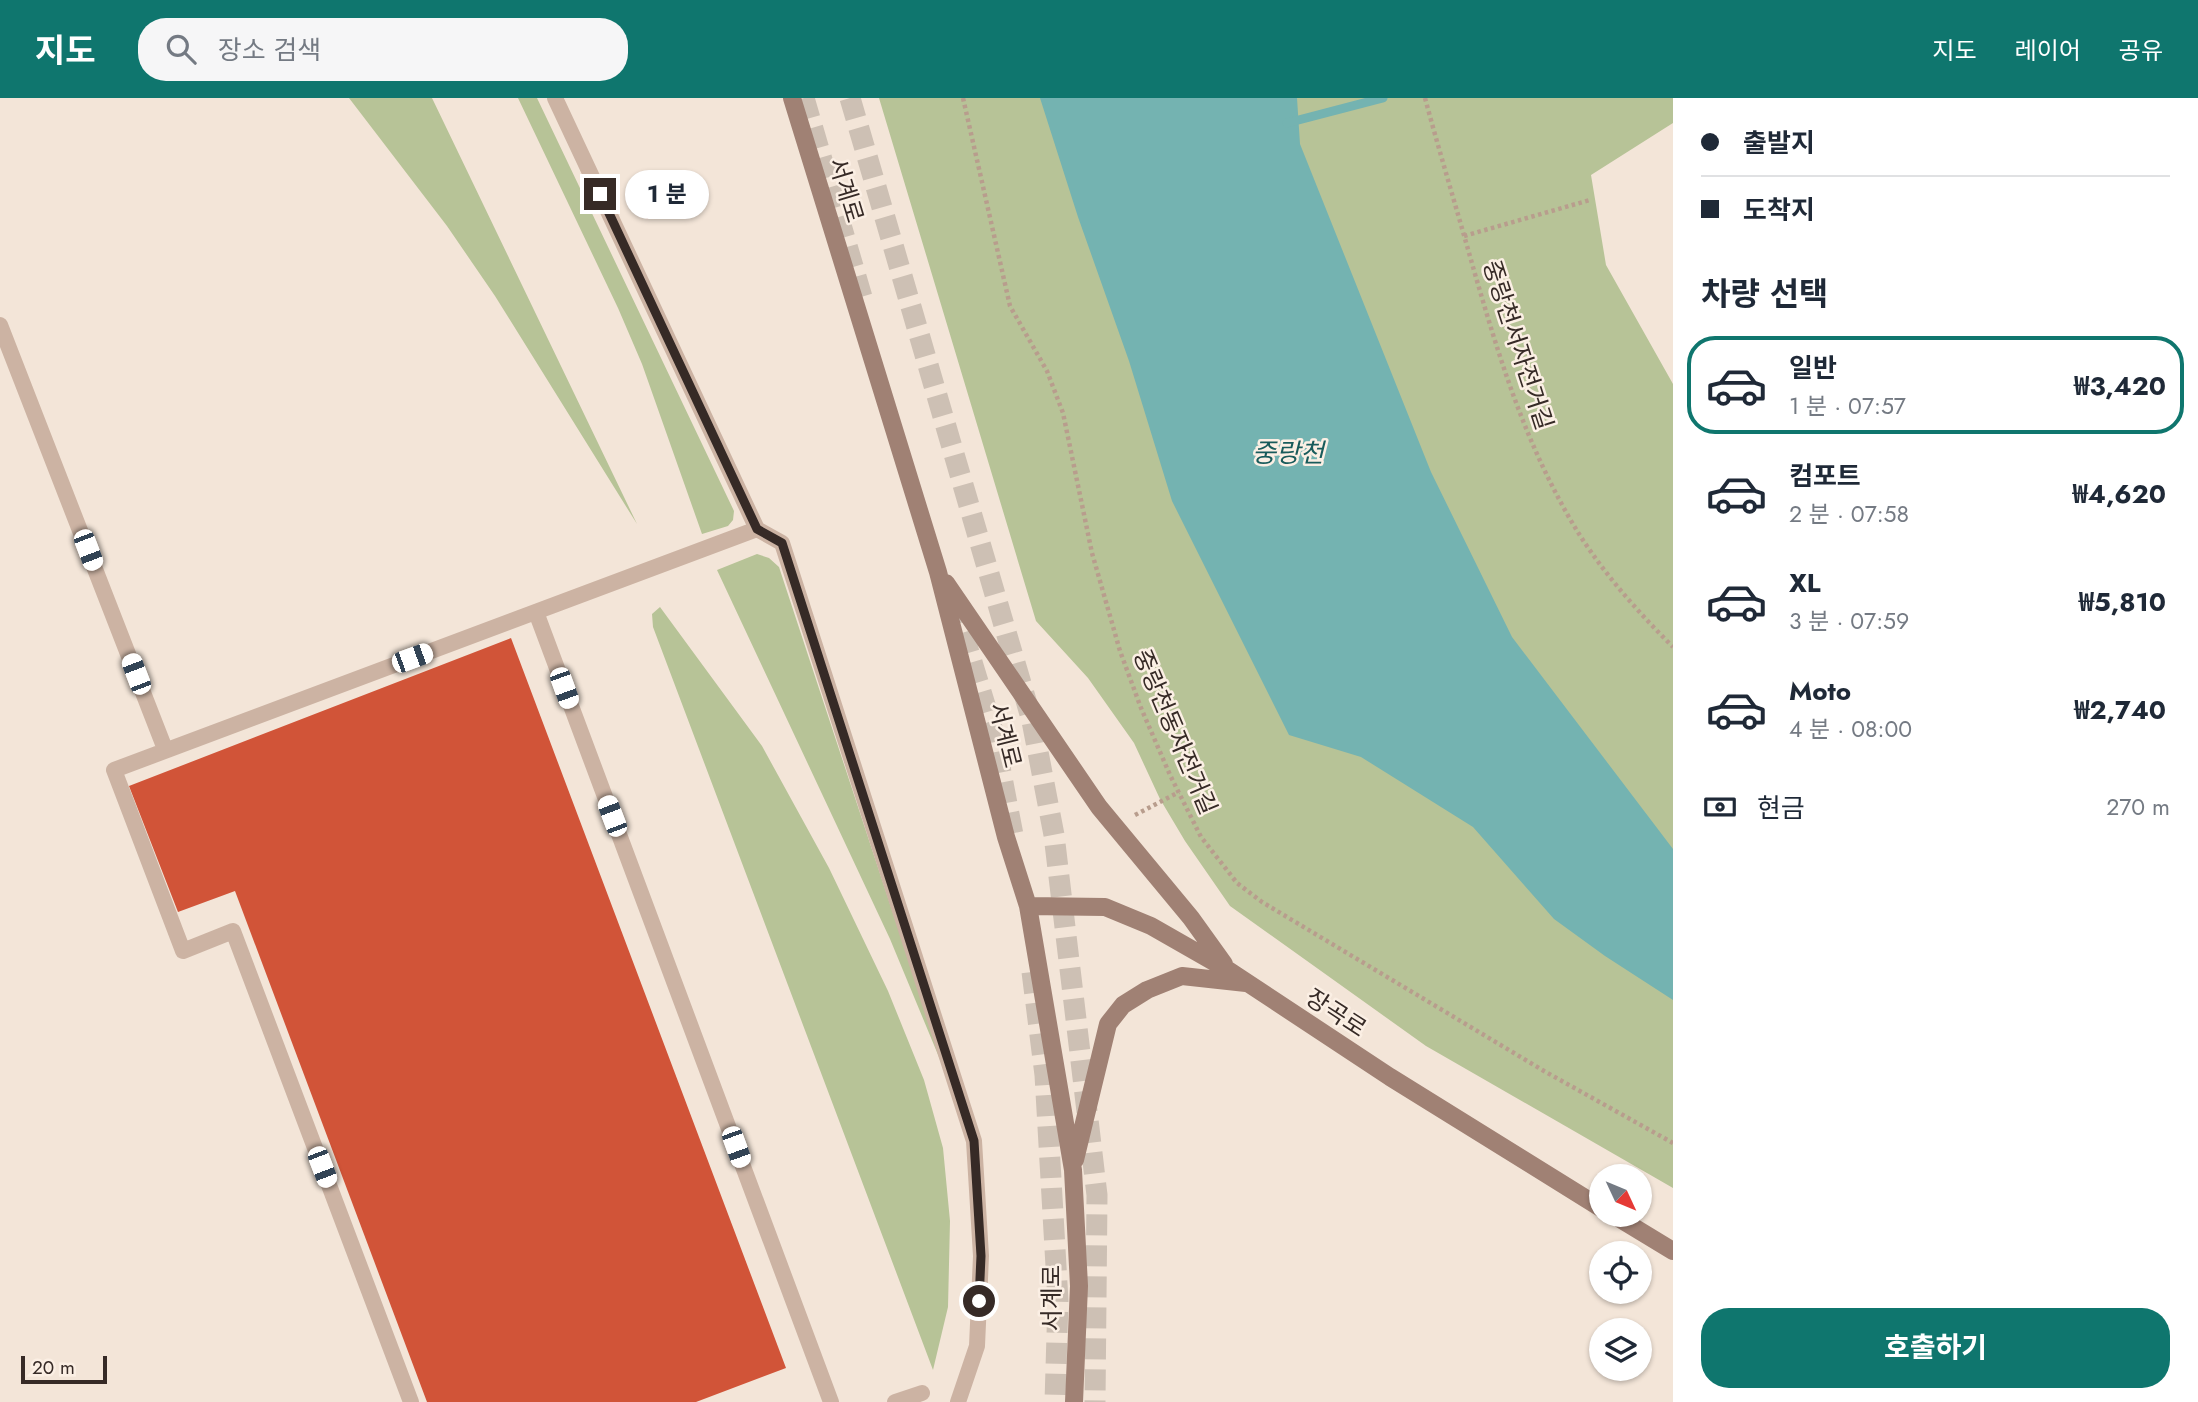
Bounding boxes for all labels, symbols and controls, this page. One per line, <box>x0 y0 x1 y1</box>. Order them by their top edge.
search box <box>138 18 628 81</box>
text: 지도 <box>35 27 96 74</box>
icon: search <box>162 30 200 68</box>
text: 장소 검색 <box>218 31 321 69</box>
text: 지도 <box>1932 33 1977 68</box>
text: 레이어 <box>2015 33 2081 68</box>
text: 공유 <box>2119 33 2163 68</box>
text: 출발지 <box>1743 124 1815 162</box>
street label: 서계로 <box>820 153 873 227</box>
callout: 1 분 <box>624 170 708 218</box>
text: 1 분 <box>647 177 687 211</box>
route end <box>584 178 616 210</box>
text: 도착지 <box>1743 191 1815 229</box>
street label: 중랑천서자전거길 <box>1475 255 1562 434</box>
text: 차량 선택 <box>1701 271 1828 317</box>
text: 일반 <box>1789 349 1837 387</box>
icon: car <box>1705 354 1768 417</box>
text: ₩3,420 <box>2074 367 2166 405</box>
text: 1 분 · 07:57 <box>1789 389 1906 423</box>
water label: 중랑천 <box>1252 434 1327 472</box>
text: 컴포트 <box>1789 457 1861 495</box>
icon: car <box>1705 462 1768 525</box>
text: ₩4,620 <box>2072 475 2166 513</box>
text: 2 분 · 07:58 <box>1789 497 1909 531</box>
car <box>71 527 106 573</box>
text: XL <box>1789 564 1821 602</box>
icon: car <box>1705 570 1768 633</box>
text: ₩5,810 <box>2079 583 2166 621</box>
text: 3 분 · 07:59 <box>1789 604 1909 638</box>
car <box>389 641 436 675</box>
street label: 중랑천동자전거길 <box>1125 644 1226 820</box>
car <box>119 651 154 697</box>
car <box>547 665 582 711</box>
text: Moto <box>1789 672 1851 710</box>
icon: car <box>1705 678 1768 741</box>
text: ₩2,740 <box>2074 691 2166 729</box>
street label: 서계로 <box>980 699 1030 771</box>
text: 4 분 · 08:00 <box>1789 712 1912 746</box>
icon: cash <box>1701 788 1739 826</box>
text: 현금 <box>1757 789 1805 827</box>
text: 270 m <box>2106 790 2170 824</box>
car <box>595 793 630 839</box>
street label: 장곡로 <box>1299 980 1374 1045</box>
car <box>719 1124 754 1170</box>
car <box>305 1144 340 1190</box>
north arrow <box>1589 1164 1652 1227</box>
map controls <box>1589 1164 1652 1381</box>
button: locate <box>1589 1241 1652 1304</box>
street label: 서계로 <box>1034 1265 1069 1331</box>
route start <box>963 1285 995 1317</box>
button: 호출하기 <box>1701 1308 2170 1388</box>
button: layers <box>1589 1318 1652 1381</box>
scale bar <box>21 1353 107 1385</box>
text: 20 m <box>32 1354 75 1381</box>

